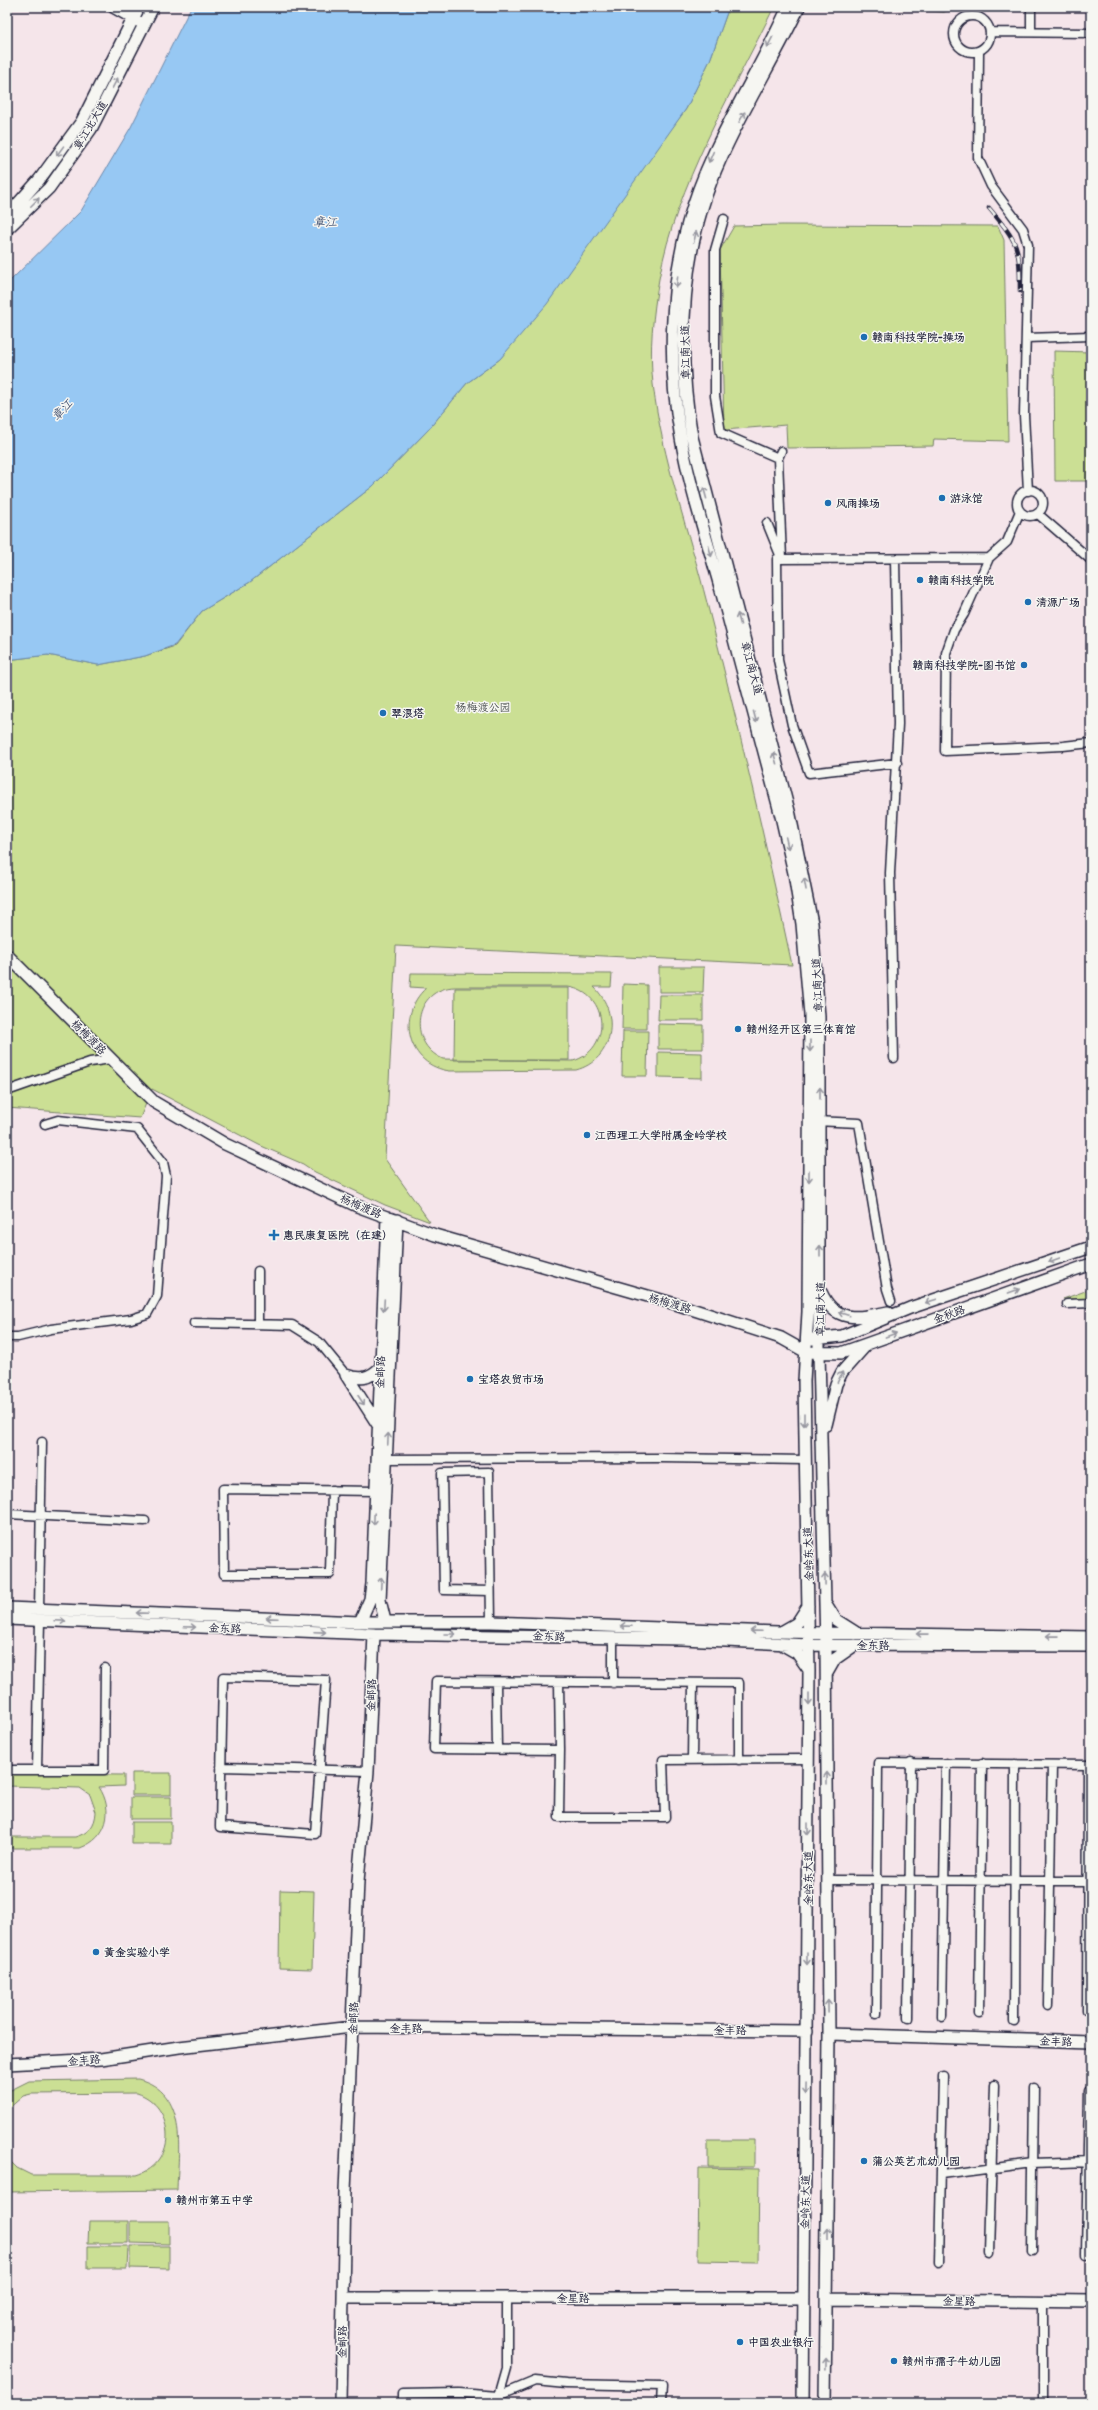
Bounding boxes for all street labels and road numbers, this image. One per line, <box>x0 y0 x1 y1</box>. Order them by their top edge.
street label: 章江北大道 <box>71 98 110 152</box>
street label: 章江南大道 <box>679 324 692 380</box>
street label: 章江南大道 <box>738 640 765 696</box>
street label: 章江南大道 <box>810 957 825 1013</box>
street label: 杨梅渡路 <box>68 1017 109 1058</box>
street label: 杨梅渡路 <box>338 1192 384 1221</box>
street label: 章江南大道 <box>814 1281 827 1337</box>
street label: 杨梅渡路 <box>647 1291 693 1316</box>
street label: 金秋路 <box>931 1303 967 1326</box>
street label: 金邮路 <box>373 1355 388 1389</box>
street label: 金岭东大道 <box>801 1526 816 1582</box>
street label: 金东路 <box>208 1621 242 1636</box>
street label: 金东路 <box>532 1629 566 1644</box>
street label: 金东路 <box>857 1639 890 1652</box>
street label: 金邮路 <box>364 1678 379 1712</box>
street label: 金岭东大道 <box>802 1851 815 1906</box>
street label: 金邮路 <box>346 2001 361 2035</box>
street label: 金丰路 <box>390 2022 423 2035</box>
street label: 金丰路 <box>714 2024 747 2037</box>
street label: 金丰路 <box>1039 2034 1073 2049</box>
street label: 金丰路 <box>67 2053 101 2068</box>
street label: 金岭东大道 <box>799 2174 812 2230</box>
street label: 金星路 <box>557 2292 590 2305</box>
street label: 金星路 <box>942 2295 976 2308</box>
street label: 金邮路 <box>336 2325 349 2359</box>

